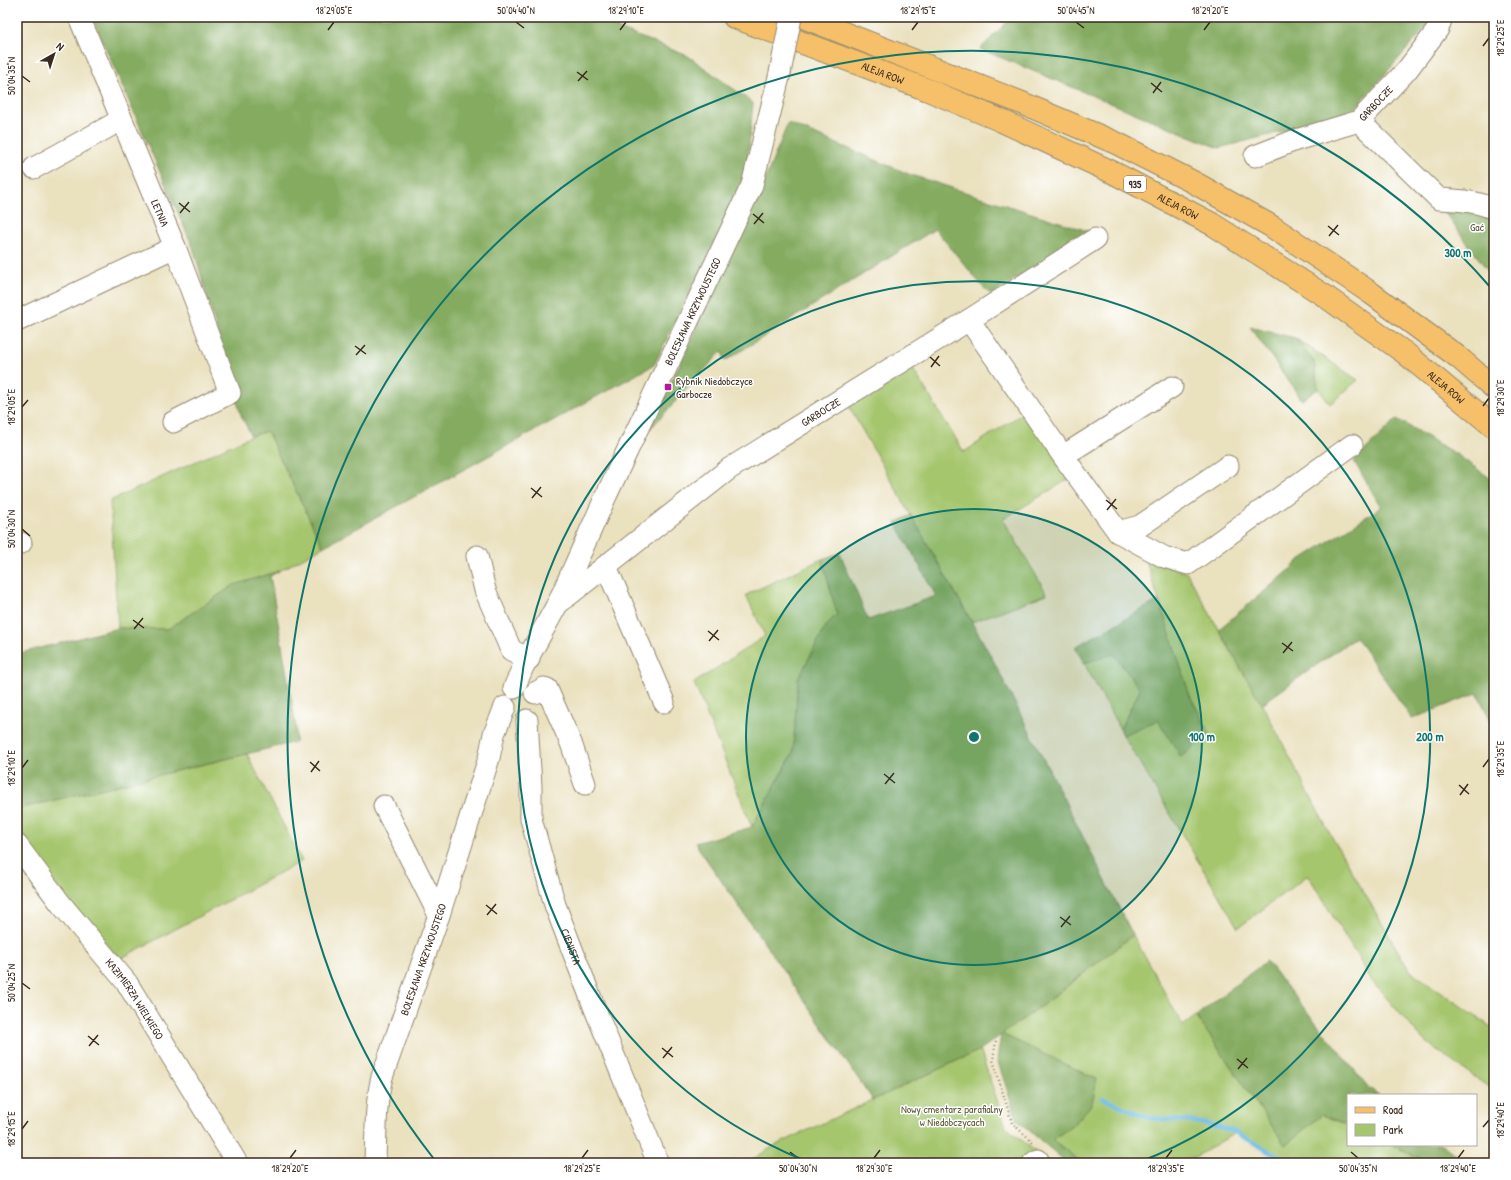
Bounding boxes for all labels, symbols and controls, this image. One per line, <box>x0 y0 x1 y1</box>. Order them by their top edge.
text: 18°29'05"E <box>316 4 353 17</box>
text: 50°04'40"N <box>497 4 535 17</box>
text: 18°29'10"E <box>608 4 644 17</box>
text: 18°29'15"E <box>900 4 936 17</box>
text: 50°04'45"N <box>1057 4 1095 17</box>
text: 18°29'20"E <box>1192 4 1229 17</box>
text: 18°29'25"E <box>1494 19 1507 56</box>
north arrow <box>34 34 74 74</box>
text: N <box>54 39 67 54</box>
text: 50°04'35"N <box>5 57 18 95</box>
street label: ALEJA ROW <box>860 59 906 87</box>
street label: GARBOCZE <box>1355 83 1396 124</box>
road number: 935 <box>1124 176 1146 192</box>
street label: ALEJA ROW <box>1155 190 1201 223</box>
street label: LETNIA <box>148 197 172 229</box>
park label: Gać <box>1470 220 1485 234</box>
text: 300 m <box>1444 244 1472 261</box>
street label: BOLESŁAWA KRZYWOUSTEGO <box>661 255 724 368</box>
street label: ALEJA ROW <box>1425 368 1468 407</box>
place label: Rybnik Niedobczyce Garbocze <box>676 374 754 401</box>
text: 18°29'30"E <box>1494 379 1507 416</box>
marker: Rybnik Niedobczyce Garbocze <box>663 382 673 392</box>
text: 18°29'05"E <box>5 388 18 425</box>
street label: GARBOCZE <box>798 394 843 430</box>
text: 50°04'30"N <box>5 510 18 548</box>
text: 100 m <box>1189 728 1215 745</box>
text: 200 m <box>1416 728 1444 745</box>
centre of rings <box>967 730 981 744</box>
text: 18°29'35"E <box>1494 740 1507 777</box>
text: 18°29'10"E <box>5 750 18 786</box>
street label: BOLESŁAWA KRZYWOUSTEGO <box>397 902 449 1017</box>
street label: CIENISTA <box>558 927 585 967</box>
street label: KAZIMIERZA WIELKIEGO <box>102 956 167 1042</box>
text: 50°04'25"N <box>5 964 18 1002</box>
legend <box>1347 1094 1477 1146</box>
text: Road <box>1383 1101 1403 1118</box>
text: 18°29'40"E <box>1494 1101 1507 1138</box>
park label: Nowy cmentarz parafialny w Niedobczycach <box>901 1102 1003 1129</box>
text: 18°29'15"E <box>5 1111 18 1147</box>
text: Park <box>1383 1121 1403 1138</box>
text: 18°29'20"E <box>272 1162 309 1175</box>
text: 18°29'25"E <box>564 1162 601 1175</box>
text: 50°04'30"N <box>779 1162 817 1175</box>
text: 18°29'30"E <box>856 1162 893 1175</box>
text: 18°29'35"E <box>1148 1162 1185 1175</box>
text: 50°04'35"N <box>1339 1162 1377 1175</box>
text: 18°29'40"E <box>1440 1162 1477 1175</box>

